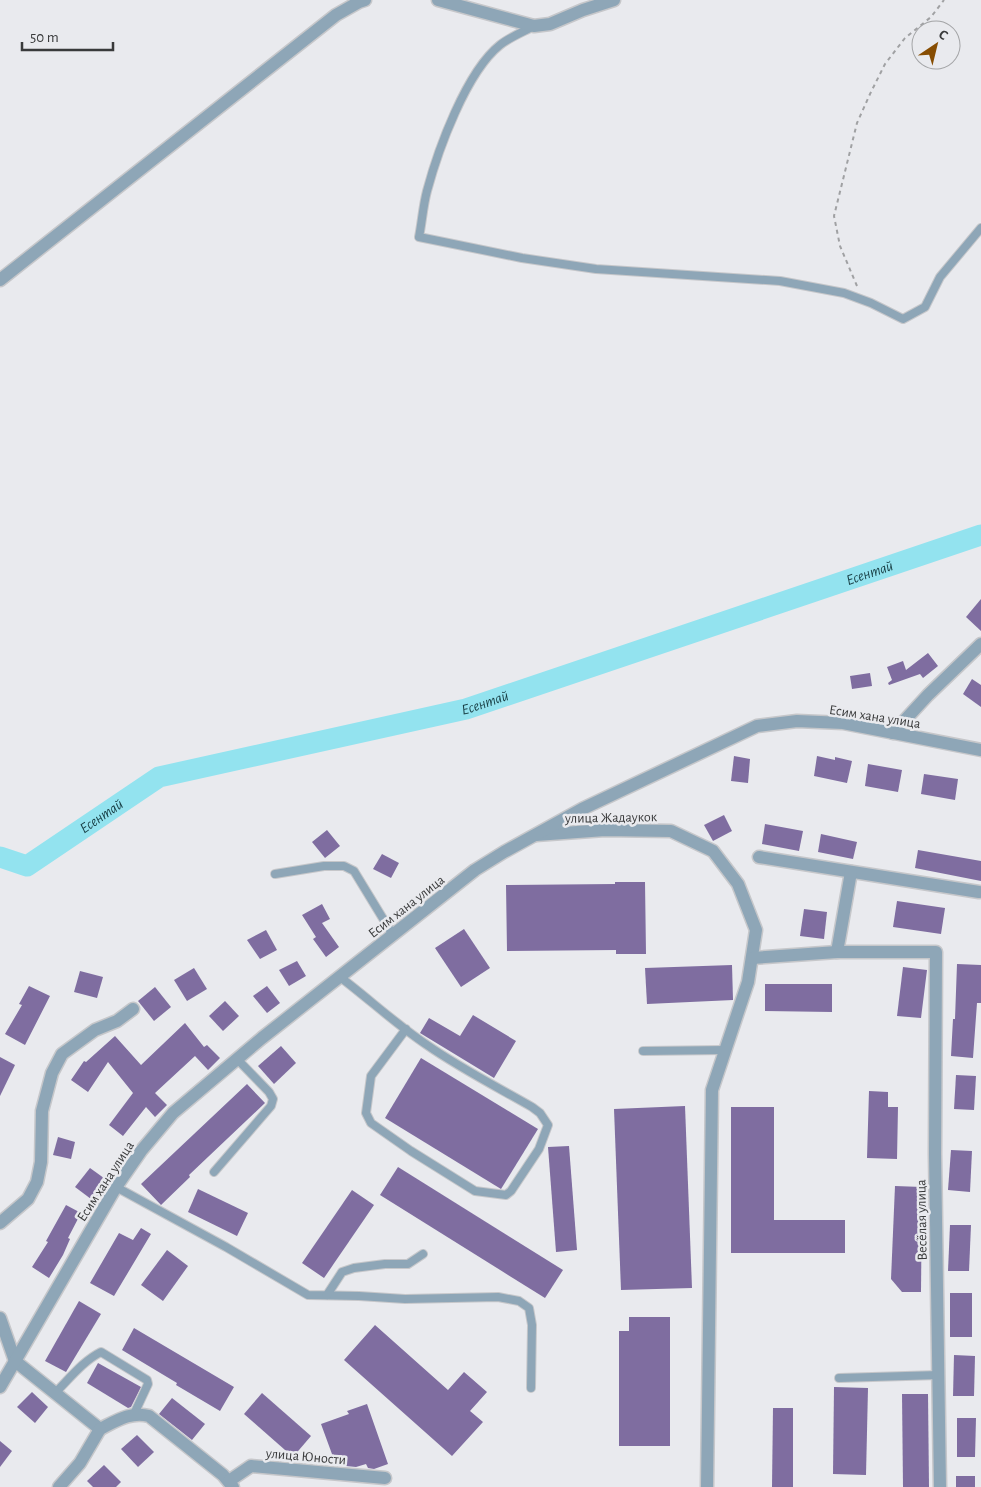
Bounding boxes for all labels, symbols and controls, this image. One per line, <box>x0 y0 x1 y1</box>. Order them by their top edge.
scale bar <box>22 20 114 52</box>
north arrow <box>911 20 961 70</box>
text: С <box>936 27 950 43</box>
text: 50 m <box>30 30 59 45</box>
water label: Есентай <box>844 558 895 588</box>
water label: Есентай <box>460 688 511 718</box>
street label: Есим хана улица <box>828 703 922 731</box>
water label: Есентай <box>77 797 126 836</box>
street label: улица Жадаукок <box>564 810 658 826</box>
street label: Есим хана улица <box>366 872 448 941</box>
street label: Есим хана улица <box>75 1138 137 1224</box>
street label: Весёлая улица <box>914 1179 930 1261</box>
street label: улица Юности <box>264 1446 347 1467</box>

